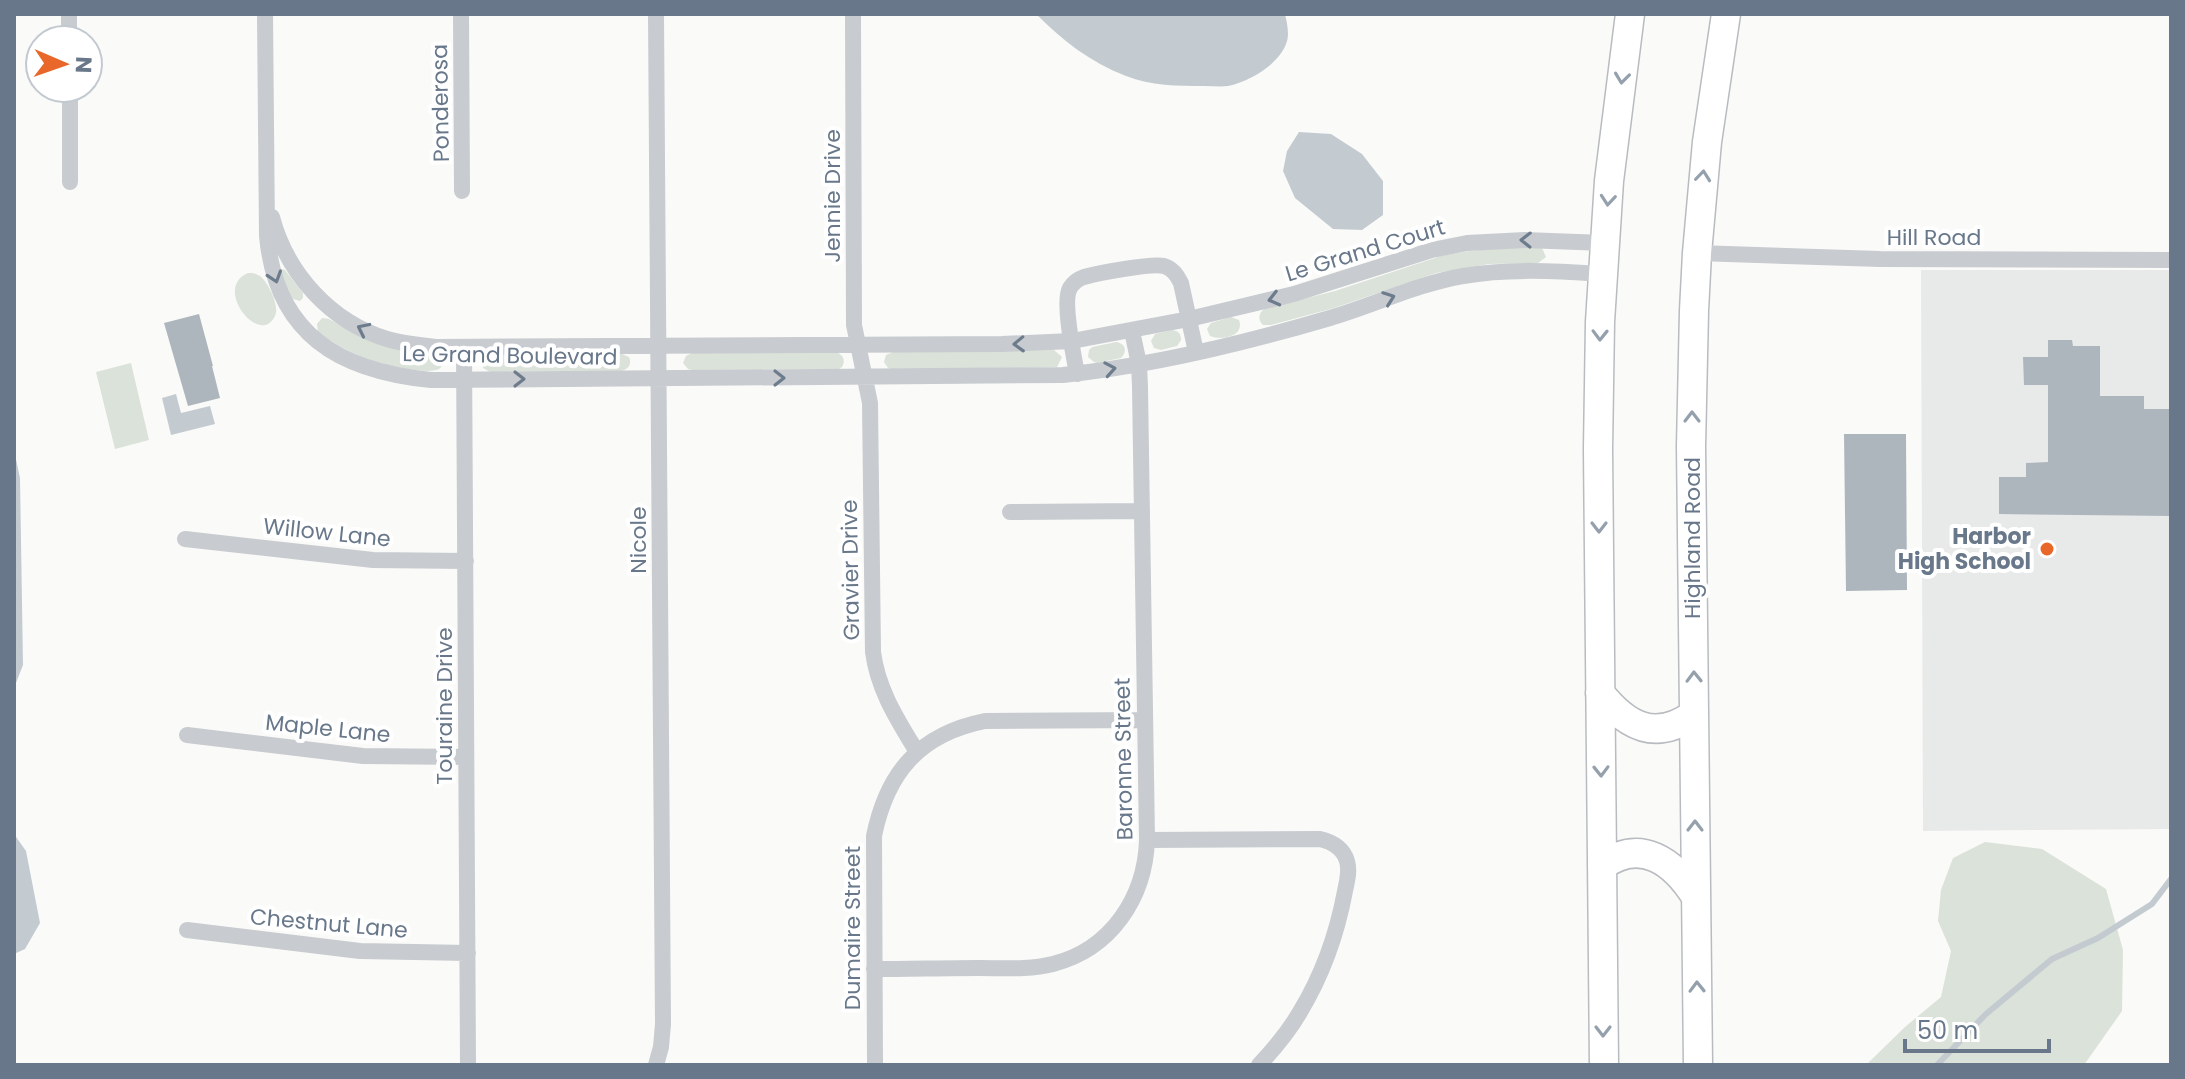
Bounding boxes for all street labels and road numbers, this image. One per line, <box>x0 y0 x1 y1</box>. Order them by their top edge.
street label: Ponderosa <box>424 44 457 162</box>
street label: Jennie Drive <box>817 129 848 263</box>
street label: Le Grand Court <box>1282 211 1449 289</box>
street label: Hill Road <box>1887 222 1981 253</box>
street label: Le Grand Boulevard <box>402 338 618 373</box>
street label: Highland Road <box>1677 457 1708 619</box>
street label: Gravier Drive <box>834 499 867 641</box>
street label: Nicole <box>623 506 654 574</box>
street label: Willow Lane <box>262 510 392 555</box>
street label: Touraine Drive <box>429 627 460 785</box>
street label: Baronne Street <box>1107 677 1140 841</box>
street label: Maple Lane <box>264 707 392 750</box>
street label: Dumaire Street <box>837 846 868 1010</box>
street label: Chestnut Lane <box>249 901 409 946</box>

